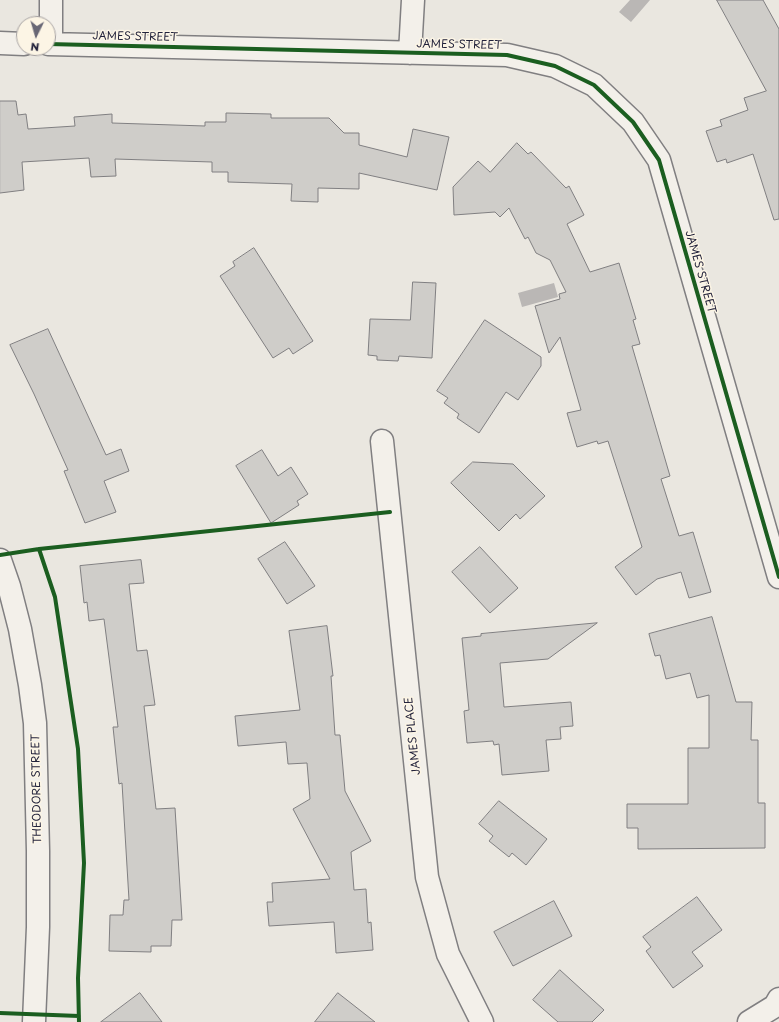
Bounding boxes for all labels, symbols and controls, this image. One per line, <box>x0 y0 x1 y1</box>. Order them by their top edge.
north arrow <box>16 16 56 56</box>
street label: JAMES STREET <box>92 30 178 44</box>
street label: JAMES STREET <box>416 38 502 52</box>
text: N <box>30 39 40 56</box>
street label: JAMES STREET <box>682 229 718 315</box>
street label: JAMES PLACE <box>402 696 424 776</box>
street label: THEODORE STREET <box>29 734 45 844</box>

